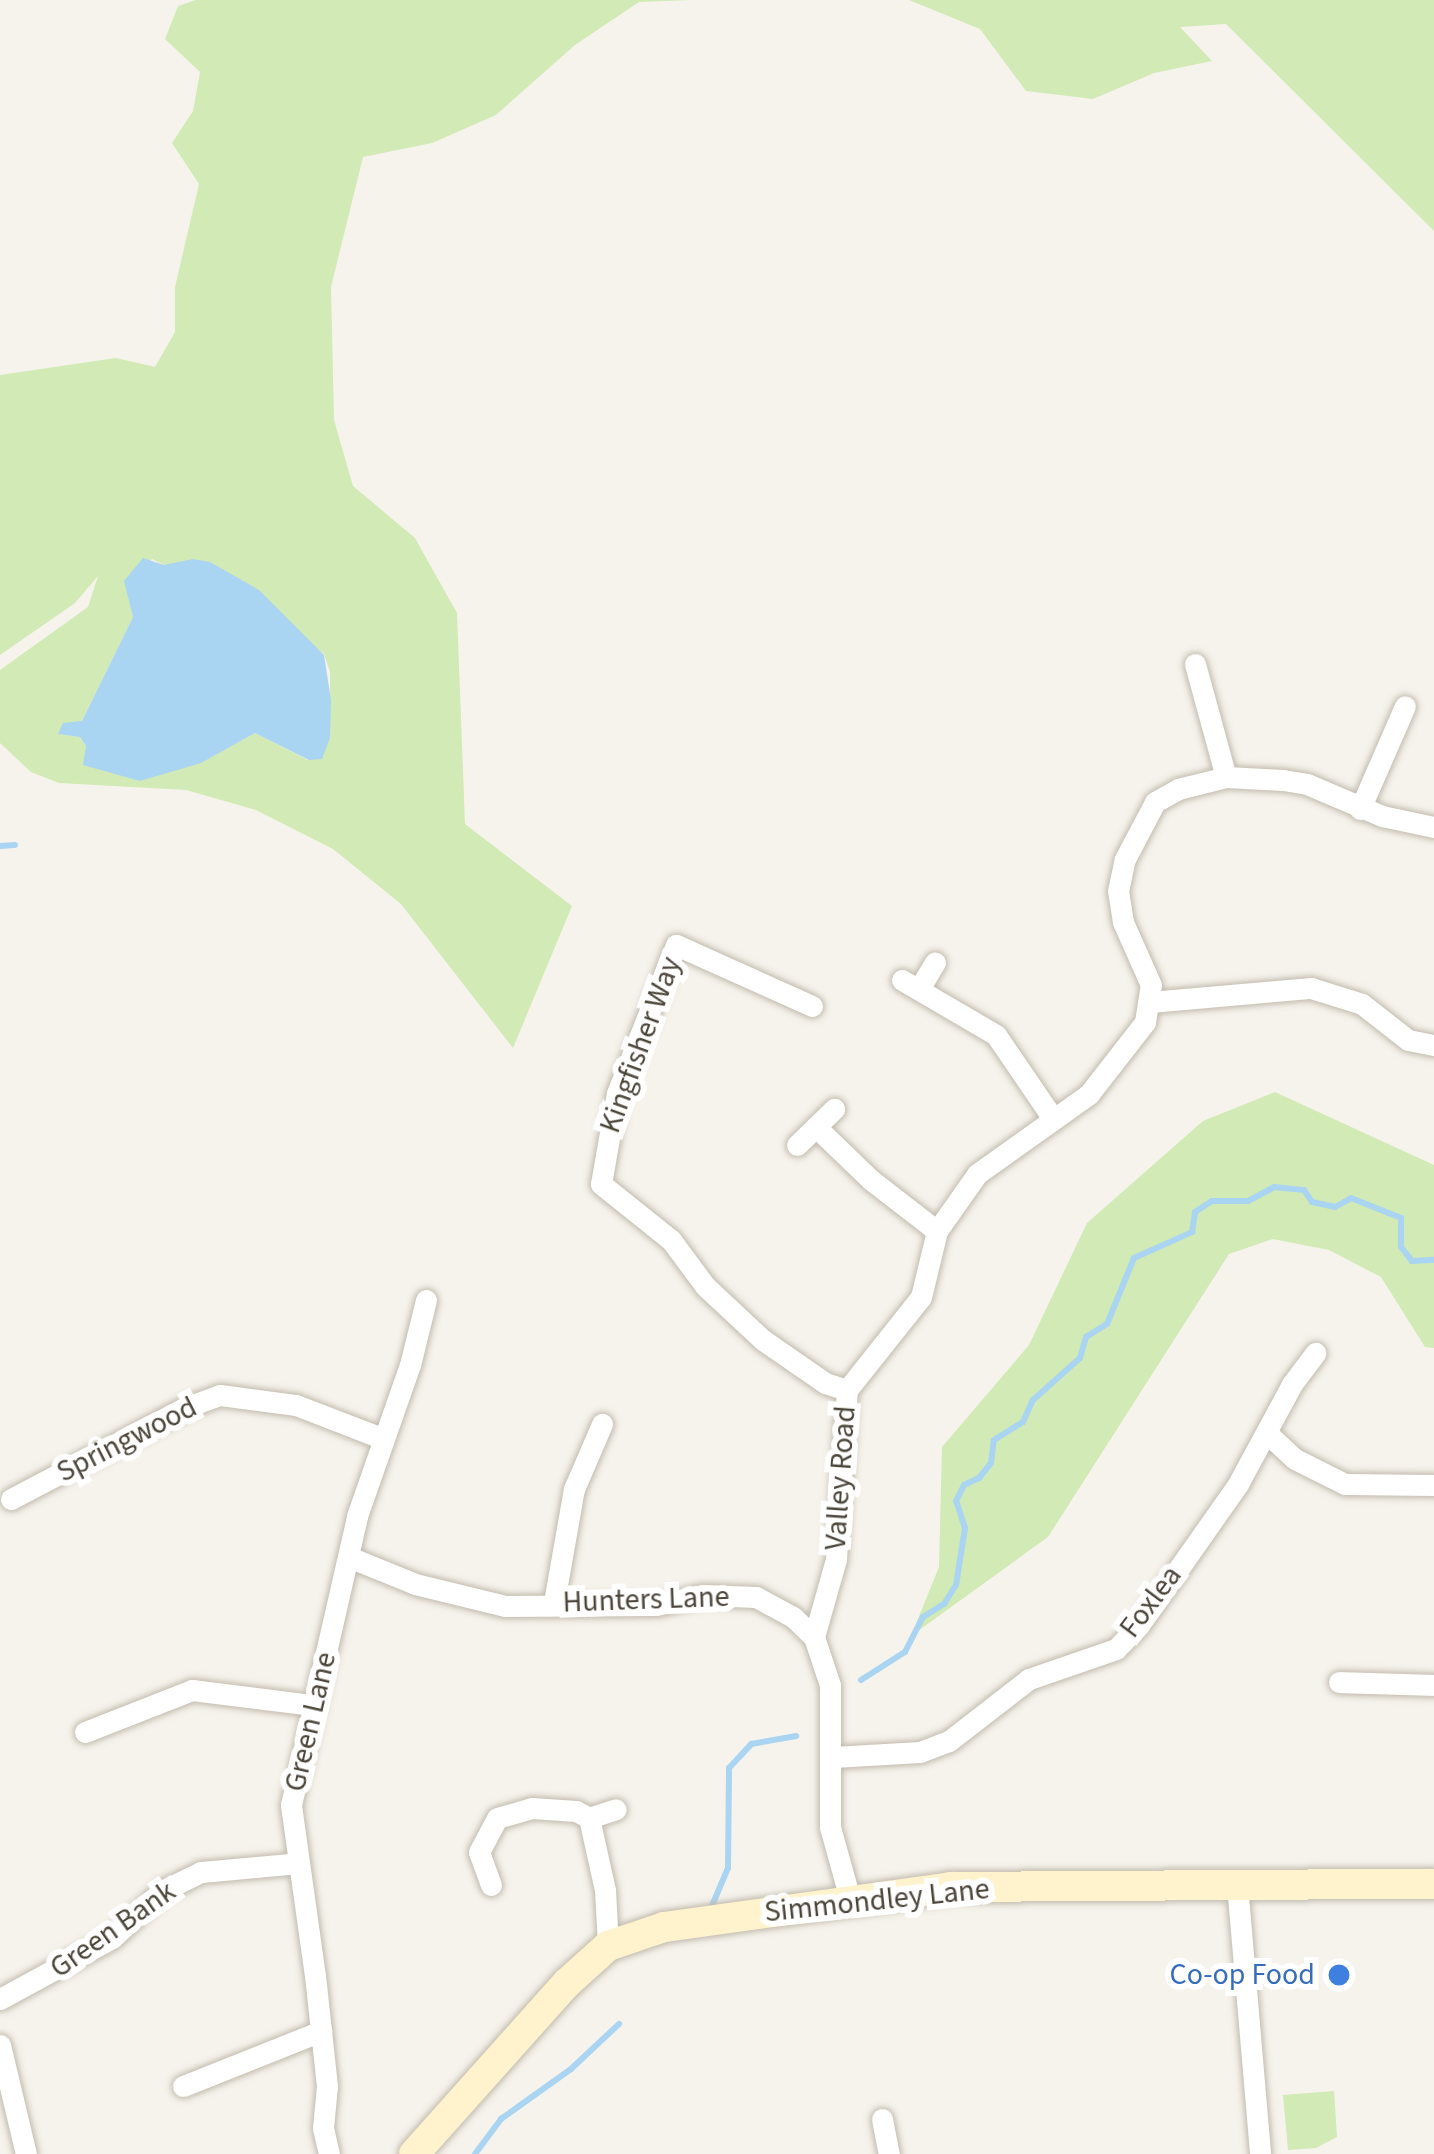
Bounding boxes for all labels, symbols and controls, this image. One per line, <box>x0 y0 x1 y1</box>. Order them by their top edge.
street label: Kingfisher Way <box>592 952 690 1138</box>
street label: Springwood <box>51 1389 203 1491</box>
street label: Valley Road <box>818 1405 864 1551</box>
street label: Foxlea <box>1112 1559 1190 1645</box>
street label: Hunters Lane <box>562 1579 730 1621</box>
street label: Green Lane <box>278 1649 344 1795</box>
street label: Simmondley Lane <box>763 1871 991 1931</box>
street label: Green Bank <box>43 1874 183 1986</box>
place label: Co-op Food <box>1170 1957 1315 1993</box>
marker: Co-op Food <box>1326 1962 1352 1988</box>

